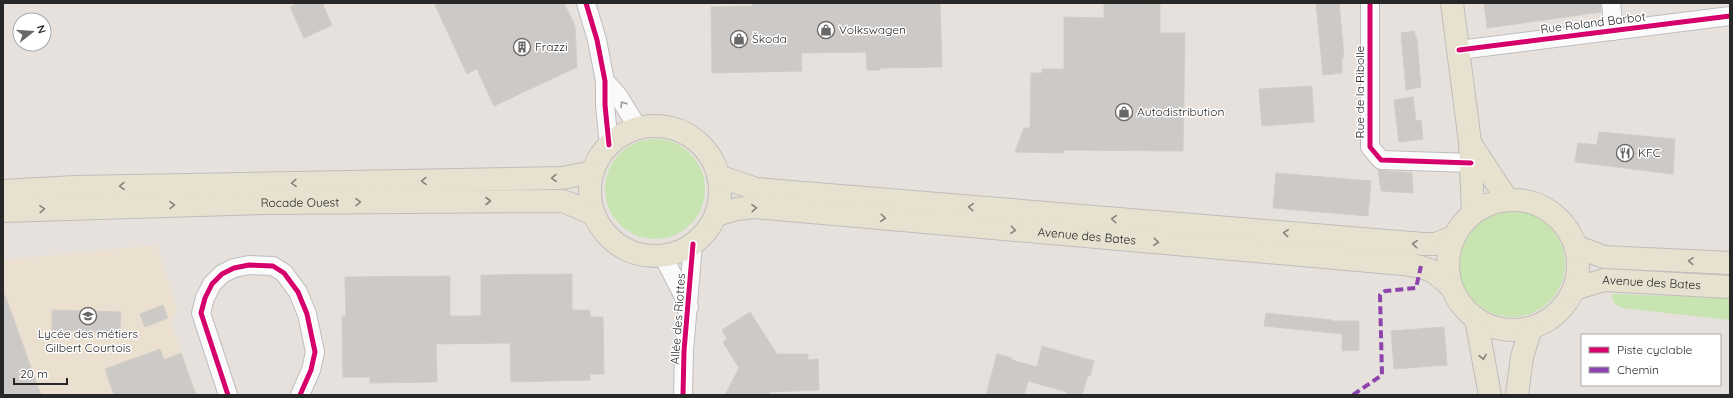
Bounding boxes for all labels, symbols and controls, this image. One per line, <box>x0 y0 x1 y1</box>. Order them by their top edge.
street label: Rue Roland Barbot <box>1539 9 1646 36</box>
north arrow <box>12 12 52 52</box>
shop icon: Volkswagen <box>816 20 836 40</box>
place label: Volkswagen <box>839 22 906 37</box>
text: N <box>34 23 49 35</box>
shop icon: Škoda <box>729 29 749 49</box>
place label: Škoda <box>752 31 787 46</box>
building icon: Frazzi <box>512 37 532 57</box>
place label: Frazzi <box>535 39 568 54</box>
street label: Rue de la Ribolle <box>1352 45 1367 138</box>
one-way arrow <box>621 101 628 108</box>
shop icon: Autodistribution <box>1114 102 1134 122</box>
place label: Autodistribution <box>1137 104 1224 119</box>
restaurant icon: KFC <box>1615 143 1635 163</box>
place label: KFC <box>1638 145 1661 160</box>
one-way arrow <box>551 174 557 183</box>
one-way arrow <box>421 177 427 185</box>
one-way arrow <box>291 179 297 187</box>
one-way arrow <box>119 182 125 190</box>
street label: Rocade Ouest <box>260 195 339 210</box>
one-way arrow <box>485 197 491 205</box>
one-way arrow <box>355 198 361 206</box>
one-way arrow <box>169 201 175 210</box>
one-way arrow <box>968 202 974 211</box>
one-way arrow <box>751 204 757 212</box>
one-way arrow <box>39 205 45 213</box>
one-way arrow <box>880 213 886 222</box>
one-way arrow <box>1111 214 1117 223</box>
street label: Avenue des Bates <box>1037 224 1137 248</box>
one-way arrow <box>1010 225 1016 234</box>
one-way arrow <box>1283 229 1289 238</box>
one-way arrow <box>1153 237 1159 246</box>
one-way arrow <box>1412 239 1418 248</box>
one-way arrow <box>1688 257 1694 265</box>
street label: Avenue des Bates <box>1602 272 1702 292</box>
street label: Allée des Riottes <box>667 273 688 365</box>
school or university icon: Lycée des métiers Gilbert Courtois <box>78 306 98 326</box>
place label: Lycée des métiers Gilbert Courtois <box>38 326 139 355</box>
legend <box>1581 334 1721 386</box>
text: Piste cyclable <box>1617 342 1693 357</box>
one-way arrow <box>1478 354 1486 360</box>
scale bar <box>14 360 67 386</box>
text: Chemin <box>1617 362 1659 377</box>
text: 20 m <box>20 366 48 381</box>

